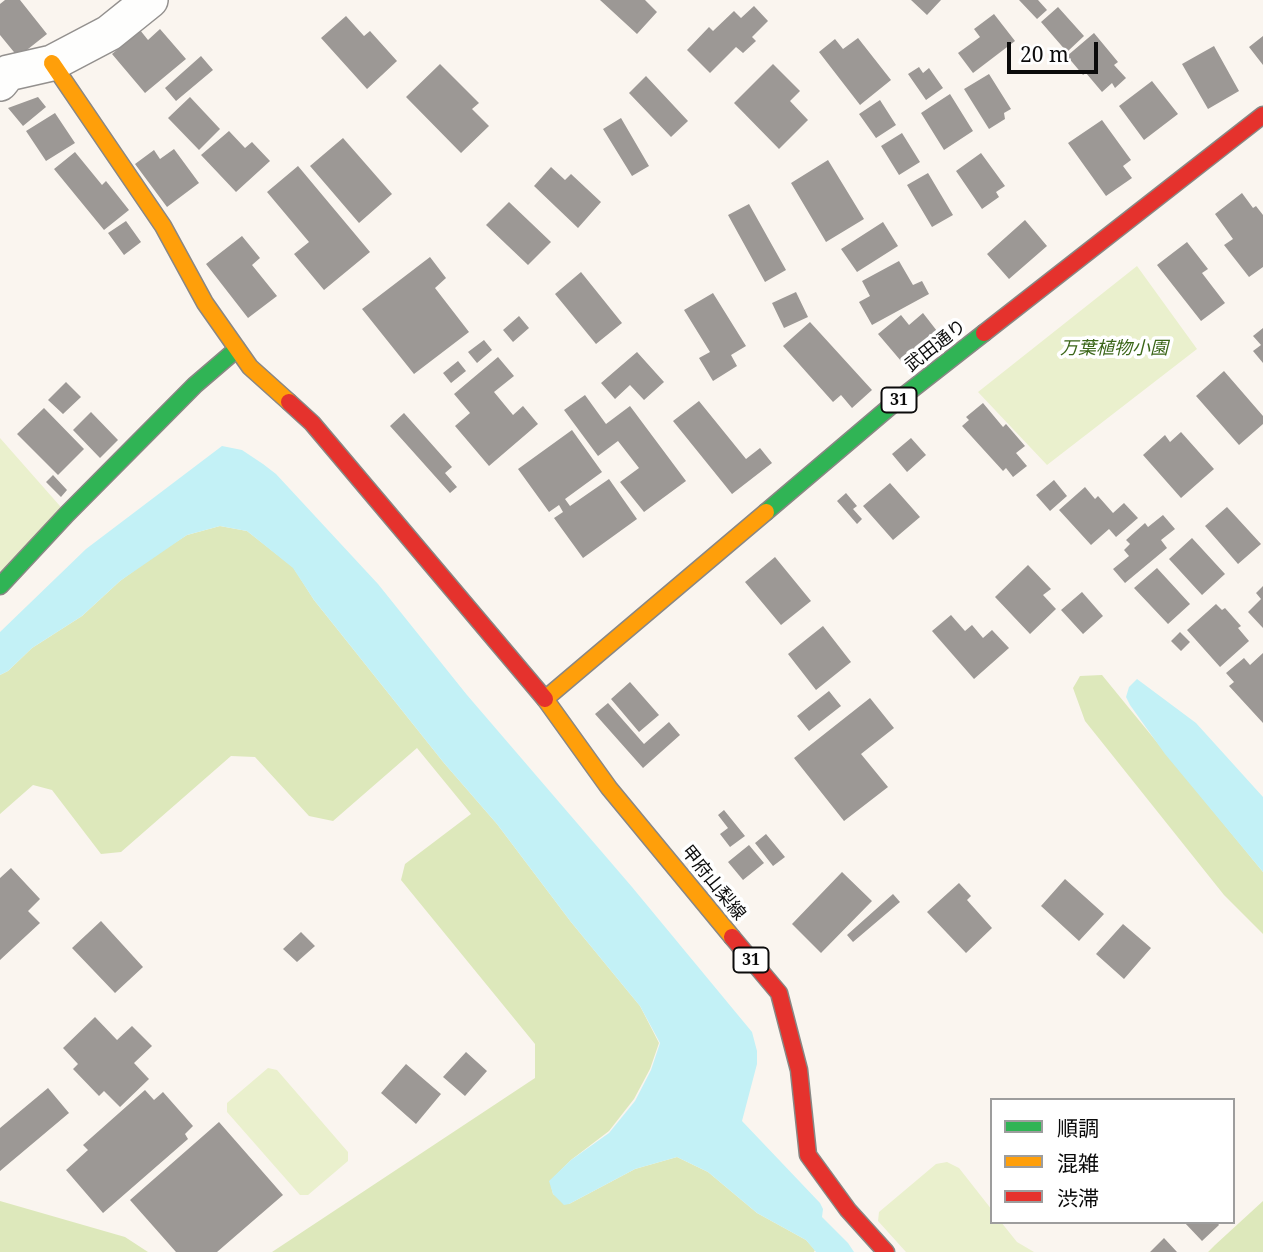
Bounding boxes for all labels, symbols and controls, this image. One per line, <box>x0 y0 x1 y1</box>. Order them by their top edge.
scale bar <box>1011 28 1102 72</box>
text: 20 m <box>1020 40 1069 68</box>
street label: 武田通り <box>901 315 971 377</box>
park label: 万葉植物小園 <box>1060 338 1168 360</box>
road number: 31 <box>881 388 916 412</box>
street label: 甲府山梨線 <box>676 841 750 925</box>
road number: 31 <box>734 948 768 972</box>
legend <box>990 1098 1235 1224</box>
text: 順調 <box>1057 1114 1099 1142</box>
text: 混雑 <box>1057 1149 1099 1177</box>
text: 渋滞 <box>1057 1184 1099 1212</box>

